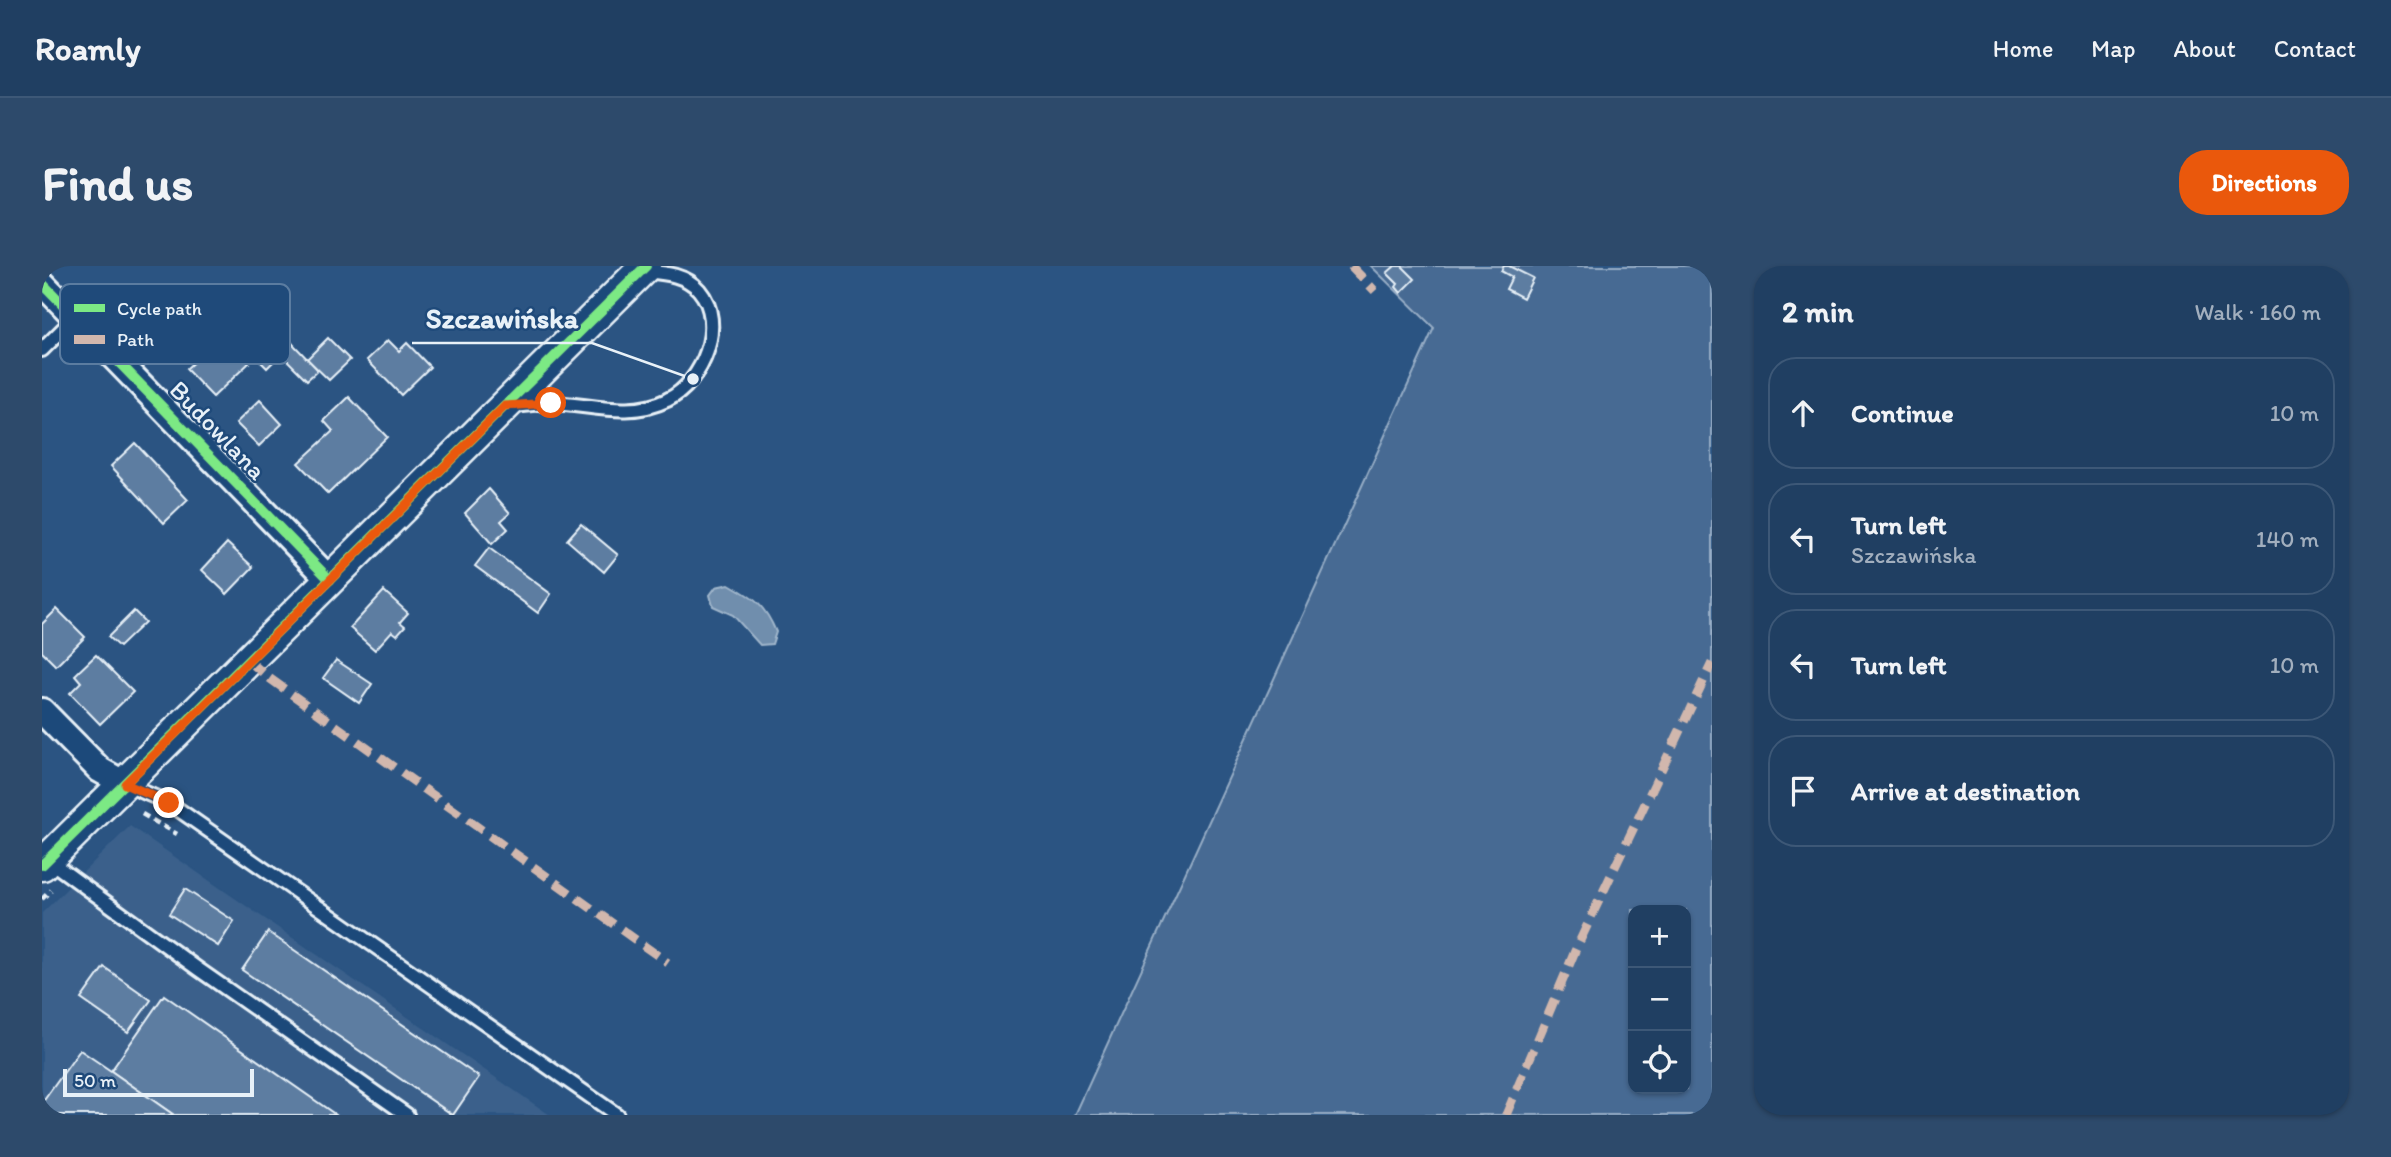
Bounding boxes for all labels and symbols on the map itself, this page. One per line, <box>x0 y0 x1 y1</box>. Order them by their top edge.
legend <box>60 284 290 364</box>
callout: Szczawińska <box>412 294 592 343</box>
text: Cycle path <box>117 297 202 320</box>
text: Szczawińska <box>426 301 579 335</box>
text: Path <box>117 328 154 351</box>
street label: Budowlana <box>163 374 273 487</box>
route start <box>535 387 566 418</box>
route end <box>153 787 184 818</box>
scale bar <box>63 1066 254 1098</box>

